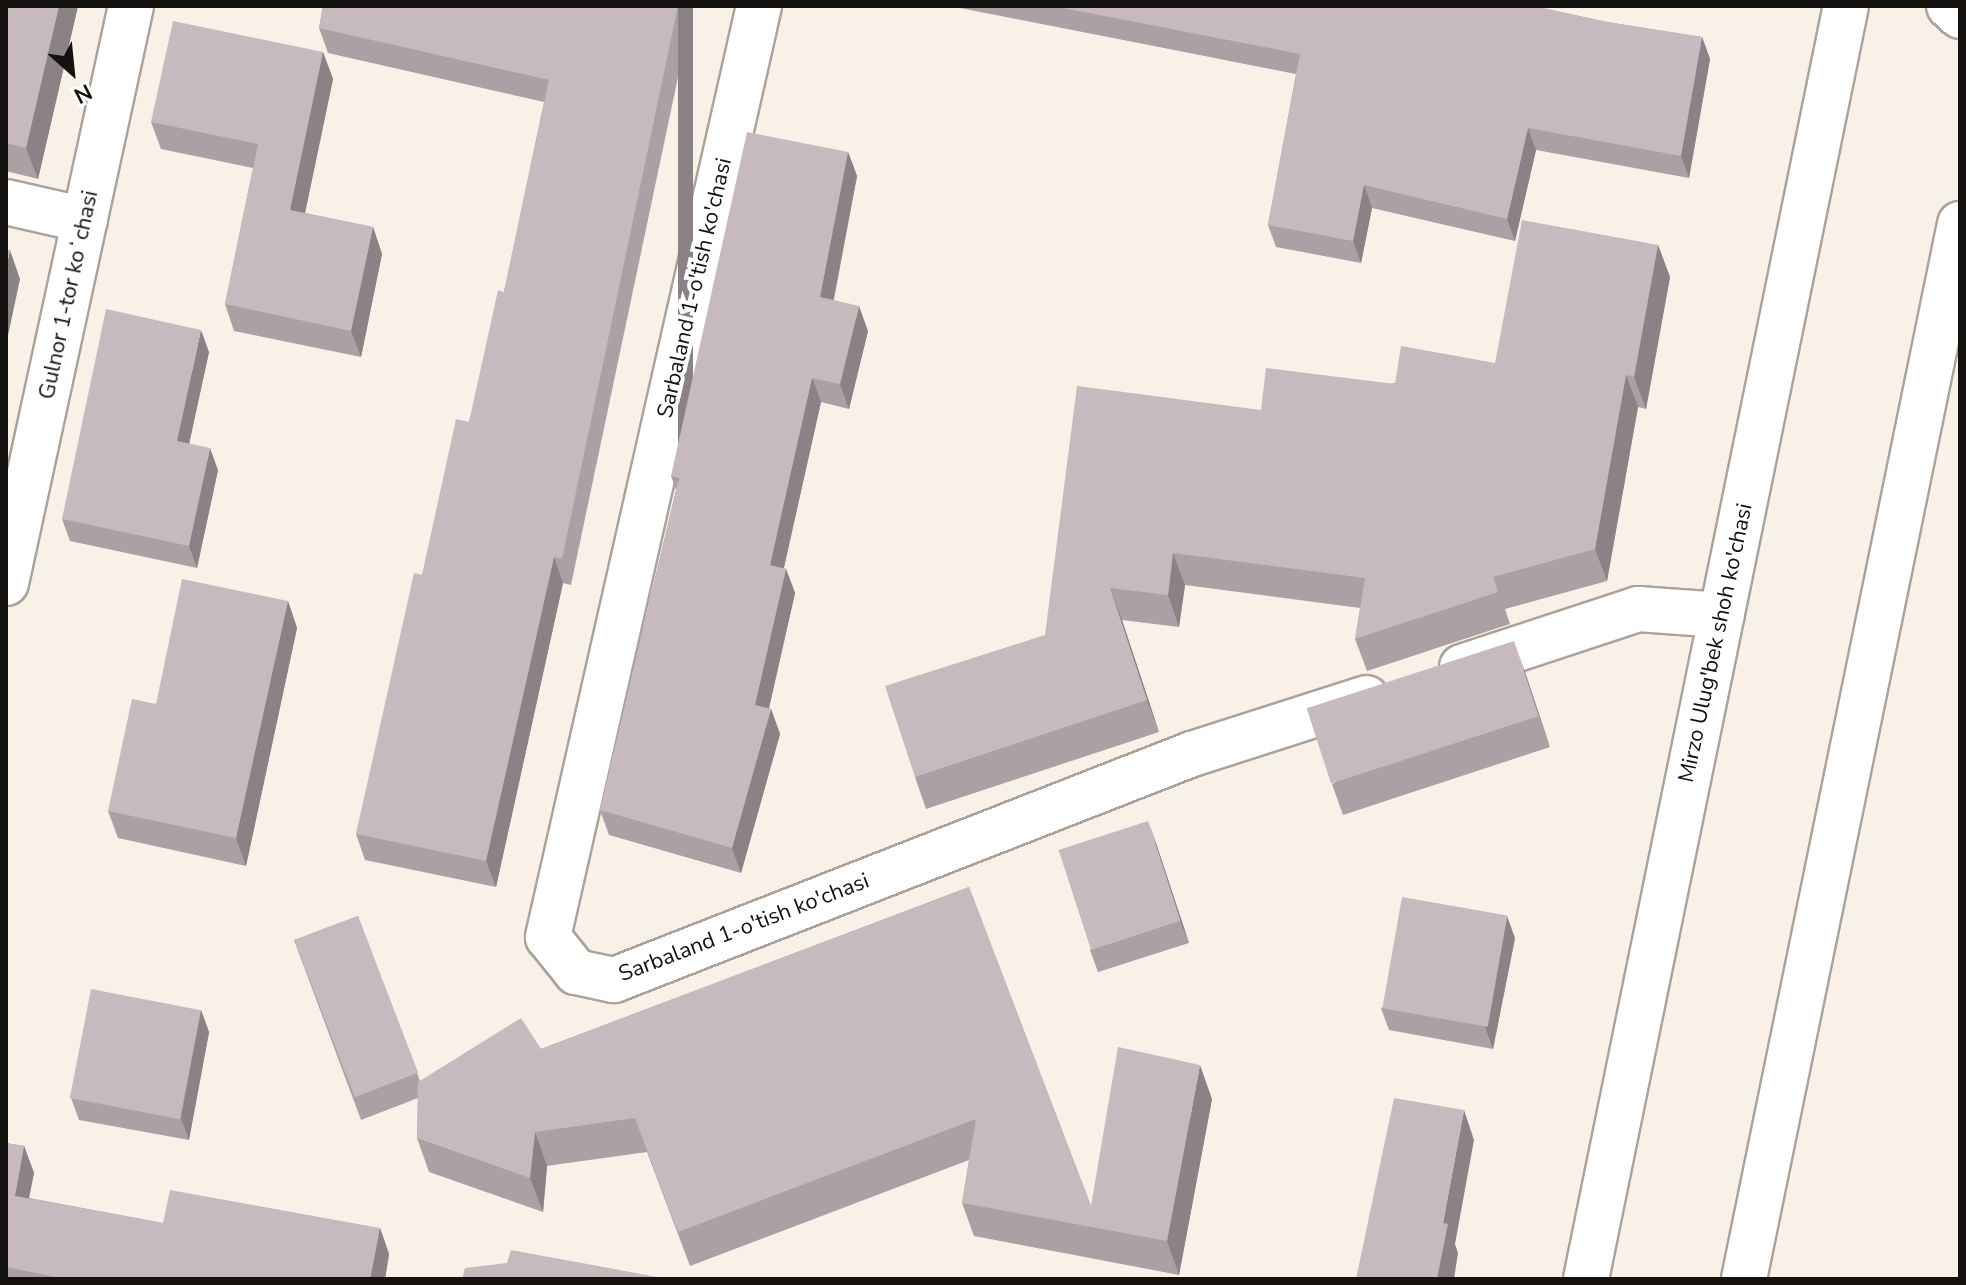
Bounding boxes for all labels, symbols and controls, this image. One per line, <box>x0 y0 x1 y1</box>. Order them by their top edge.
north arrow <box>32 32 112 112</box>
text: N <box>69 76 97 110</box>
street label: Sarbaland 1-o'tish ko'chasi <box>652 155 738 421</box>
street label: Gulnor 1-tor koʻchasi <box>34 188 104 402</box>
street label: Mirzo Ulug'bek shoh ko'chasi <box>1673 501 1759 785</box>
street label: Sarbaland 1-o'tish ko'chasi <box>615 868 873 988</box>

